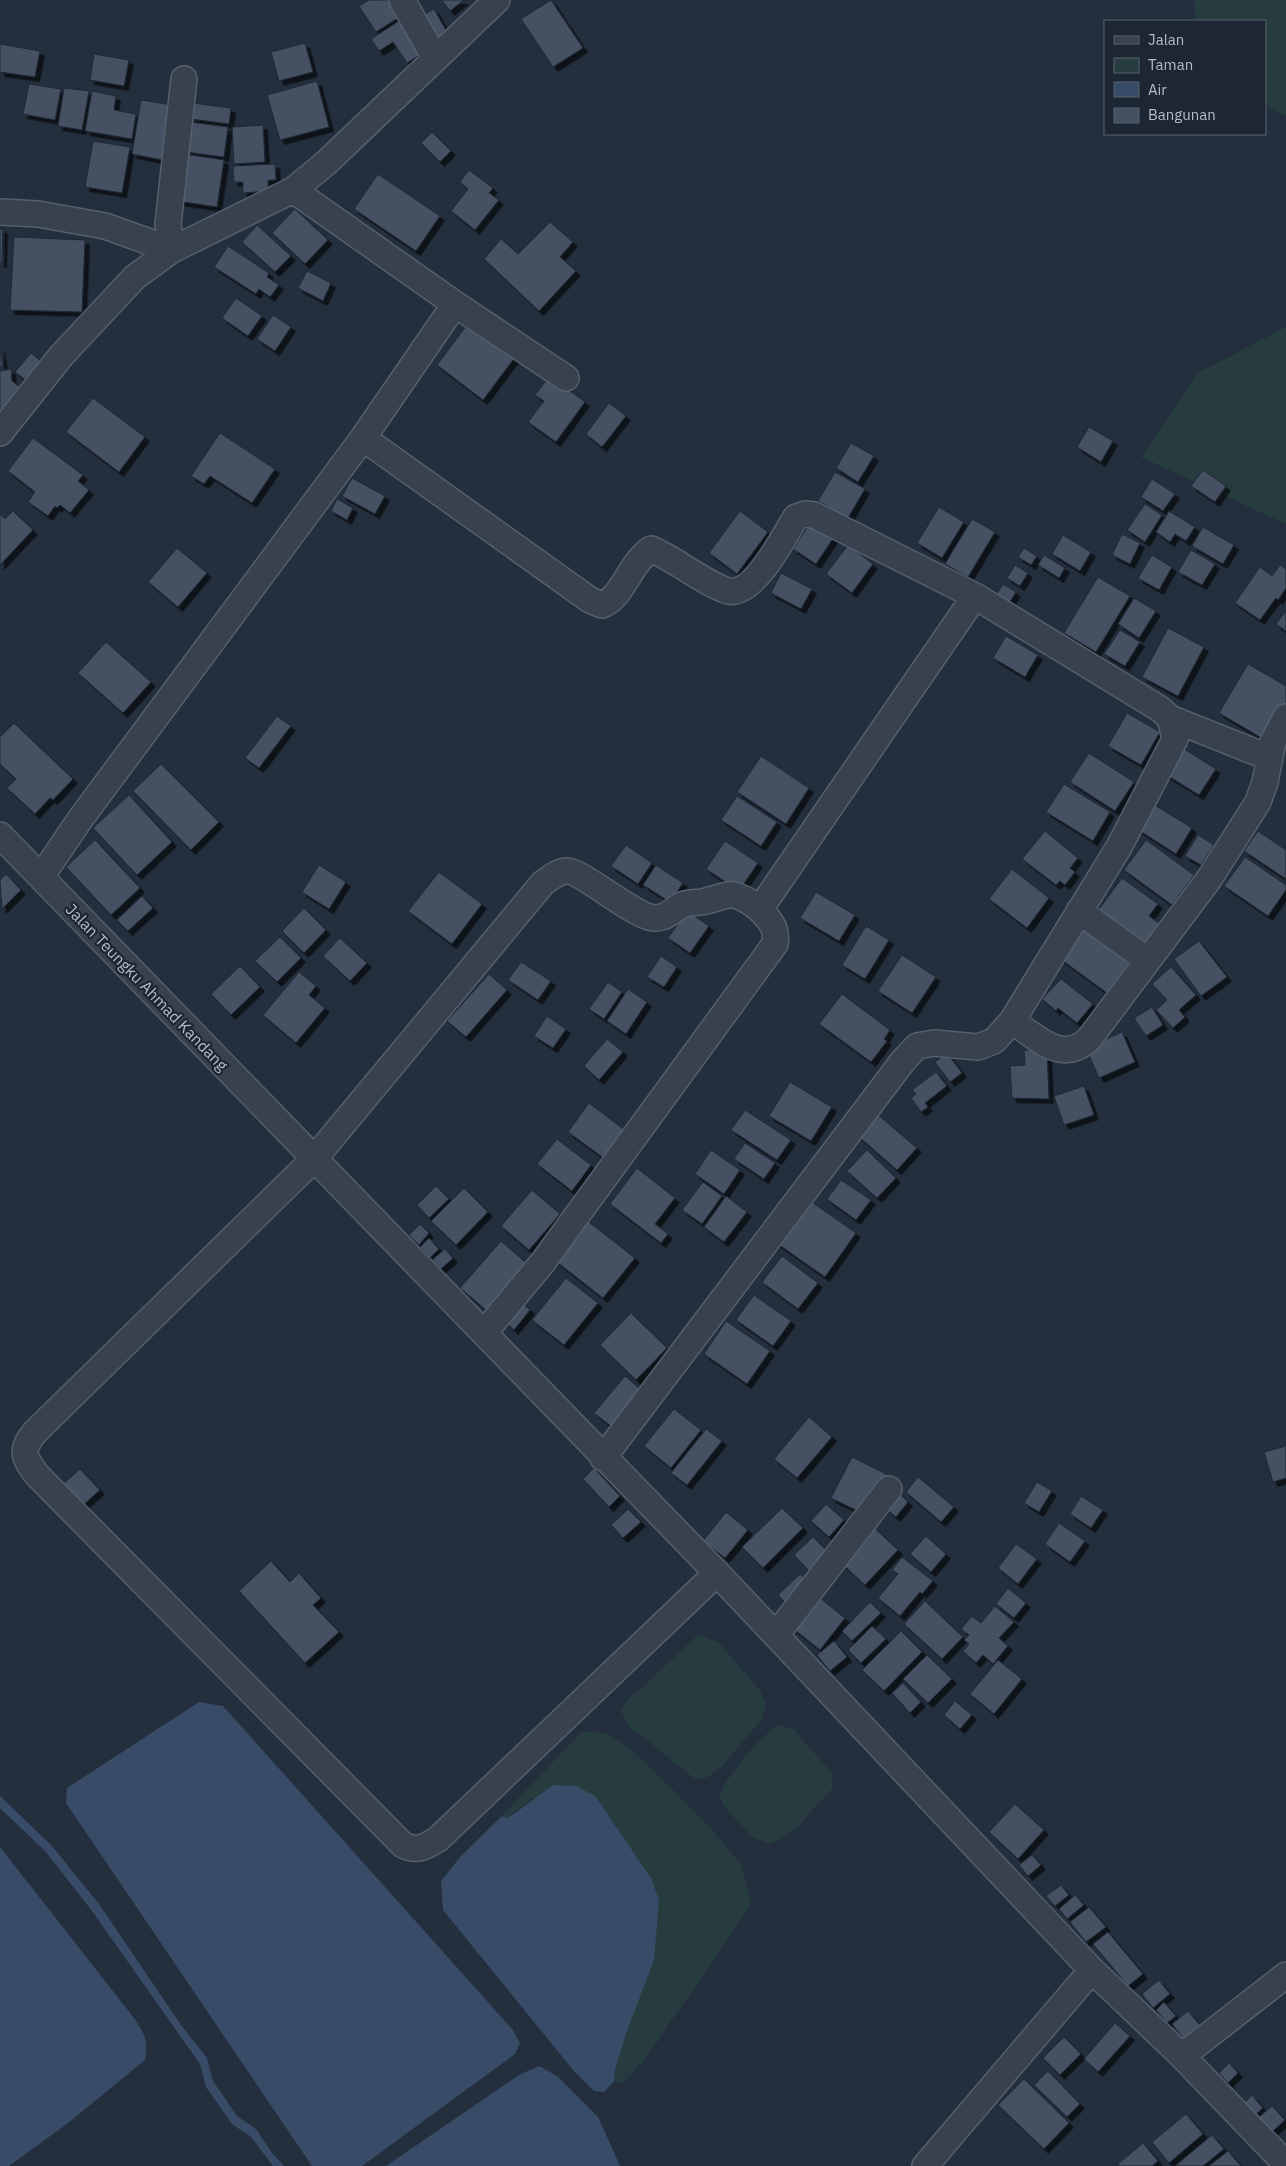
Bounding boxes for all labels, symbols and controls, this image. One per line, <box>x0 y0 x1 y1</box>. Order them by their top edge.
legend <box>1104 20 1266 135</box>
text: Jalan <box>1148 30 1184 49</box>
text: Taman <box>1148 55 1193 74</box>
text: Air <box>1148 80 1167 99</box>
text: Bangunan <box>1148 105 1216 124</box>
street label: Jalan Teungku Ahmad Kandang <box>62 899 233 1075</box>

